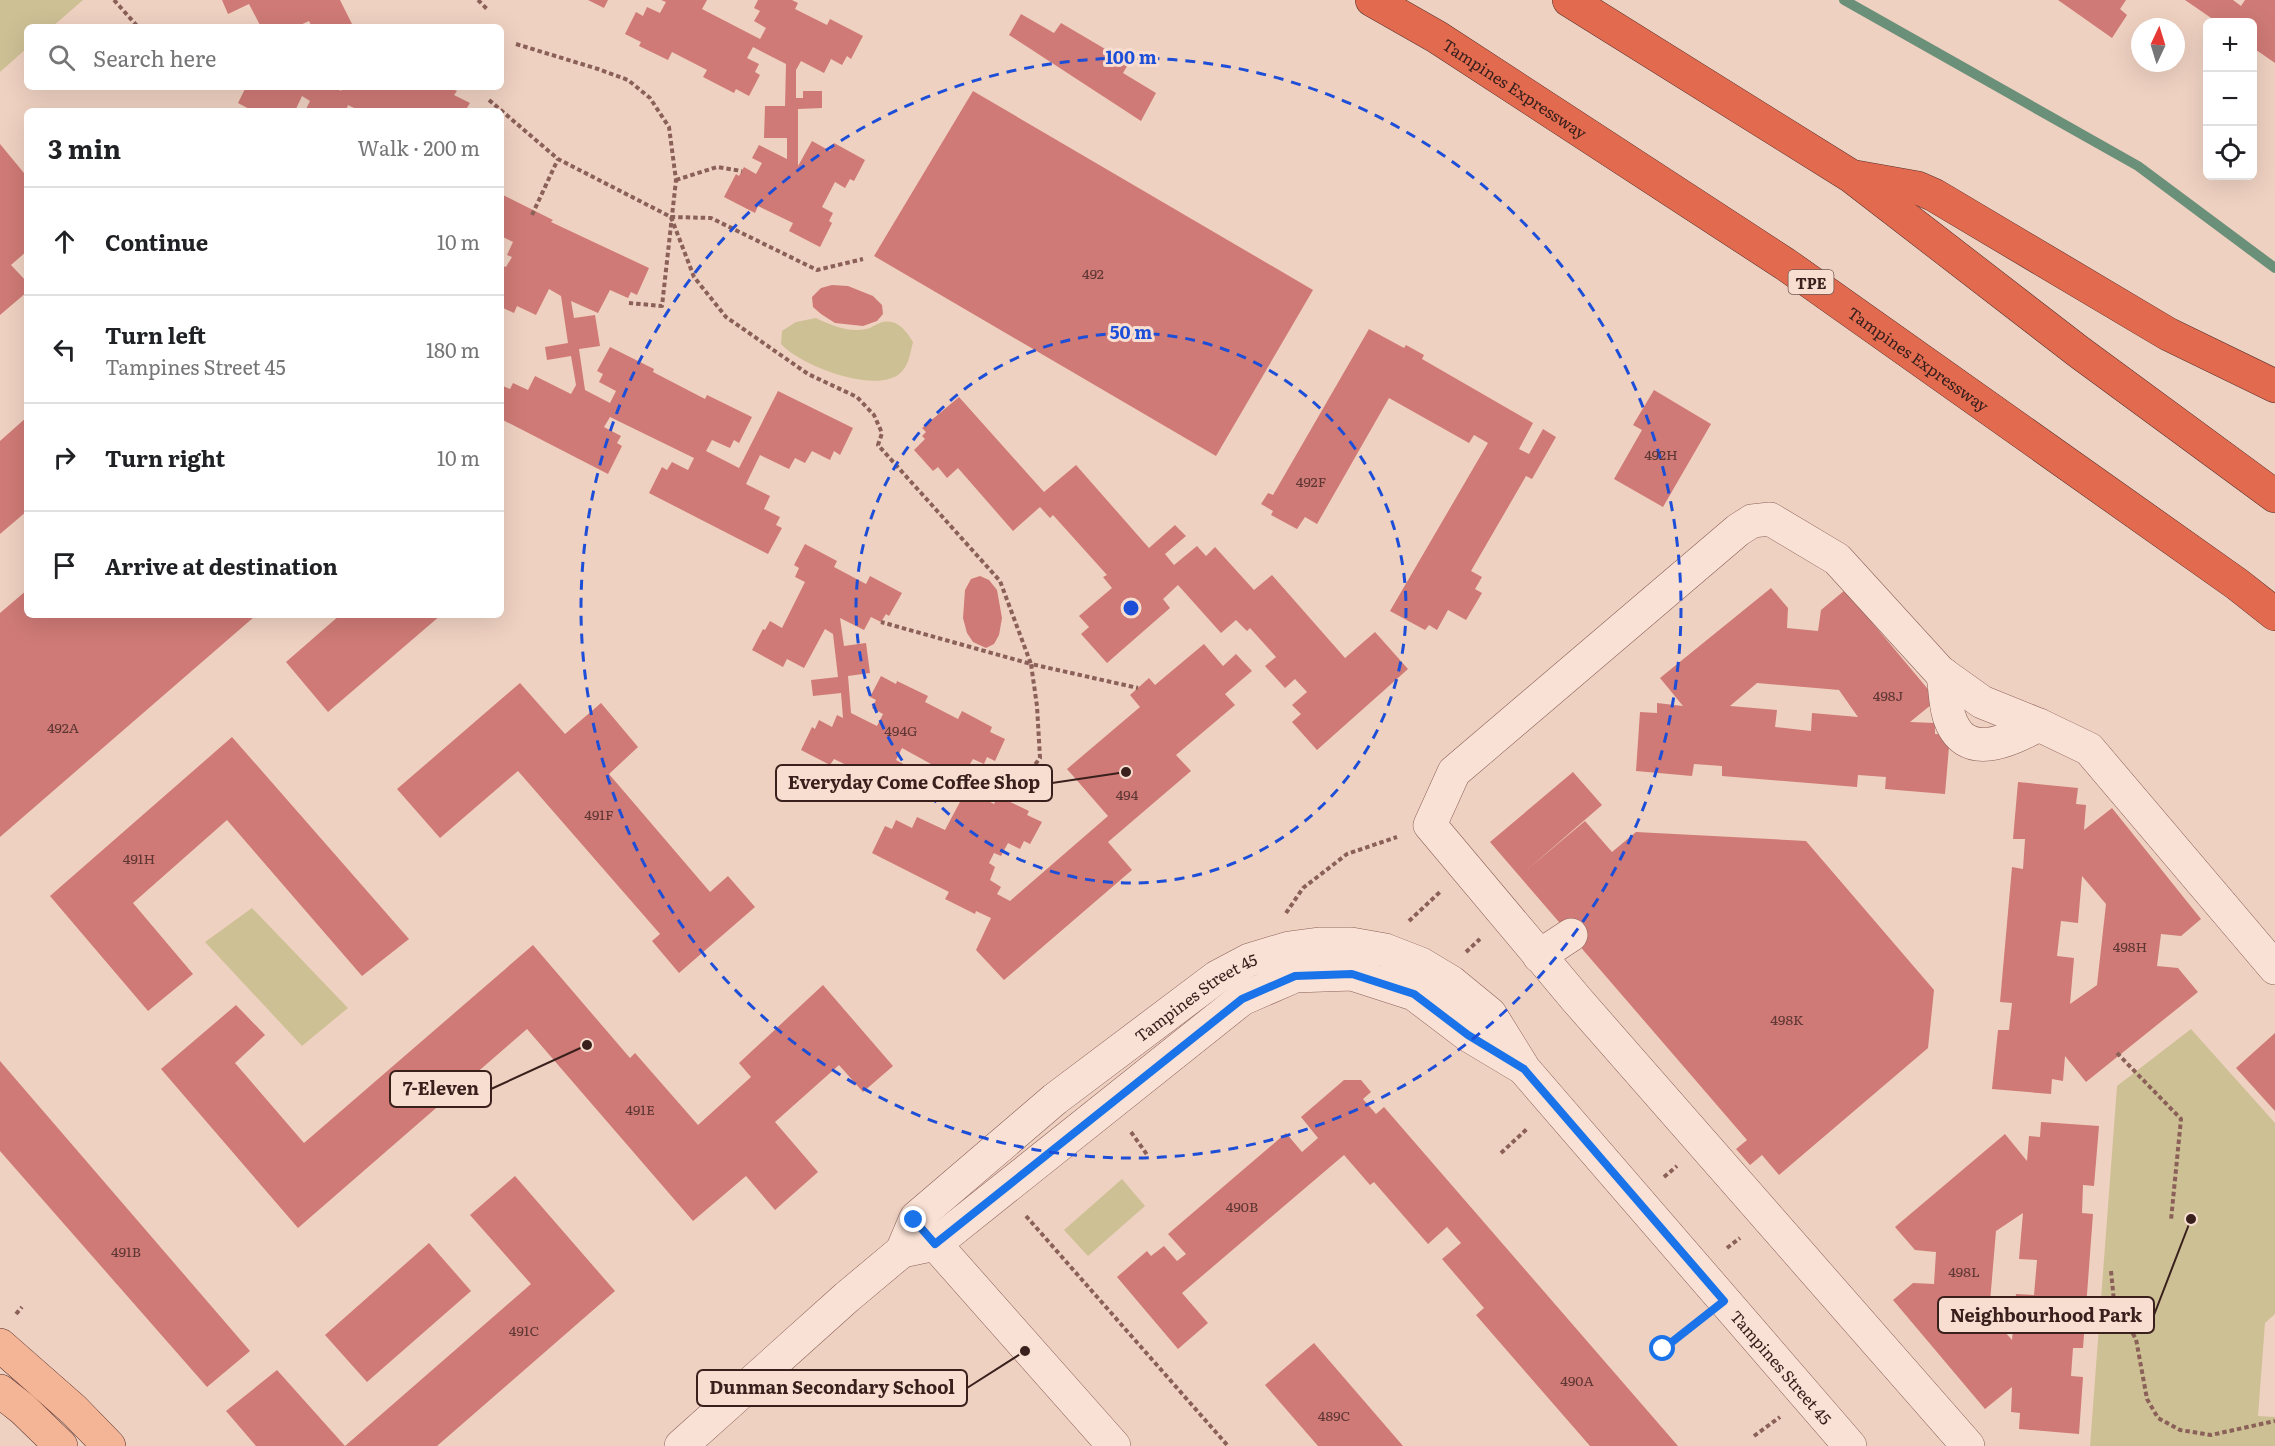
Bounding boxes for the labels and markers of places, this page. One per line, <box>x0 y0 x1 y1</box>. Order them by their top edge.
centre of rings <box>1121 598 1141 618</box>
callout: Everyday Come Coffee Shop <box>776 765 1052 801</box>
callout: 7-Eleven <box>390 1071 491 1107</box>
callout: Neighbourhood Park <box>1938 1297 2154 1333</box>
callout: Dunman Secondary School <box>697 1370 967 1406</box>

